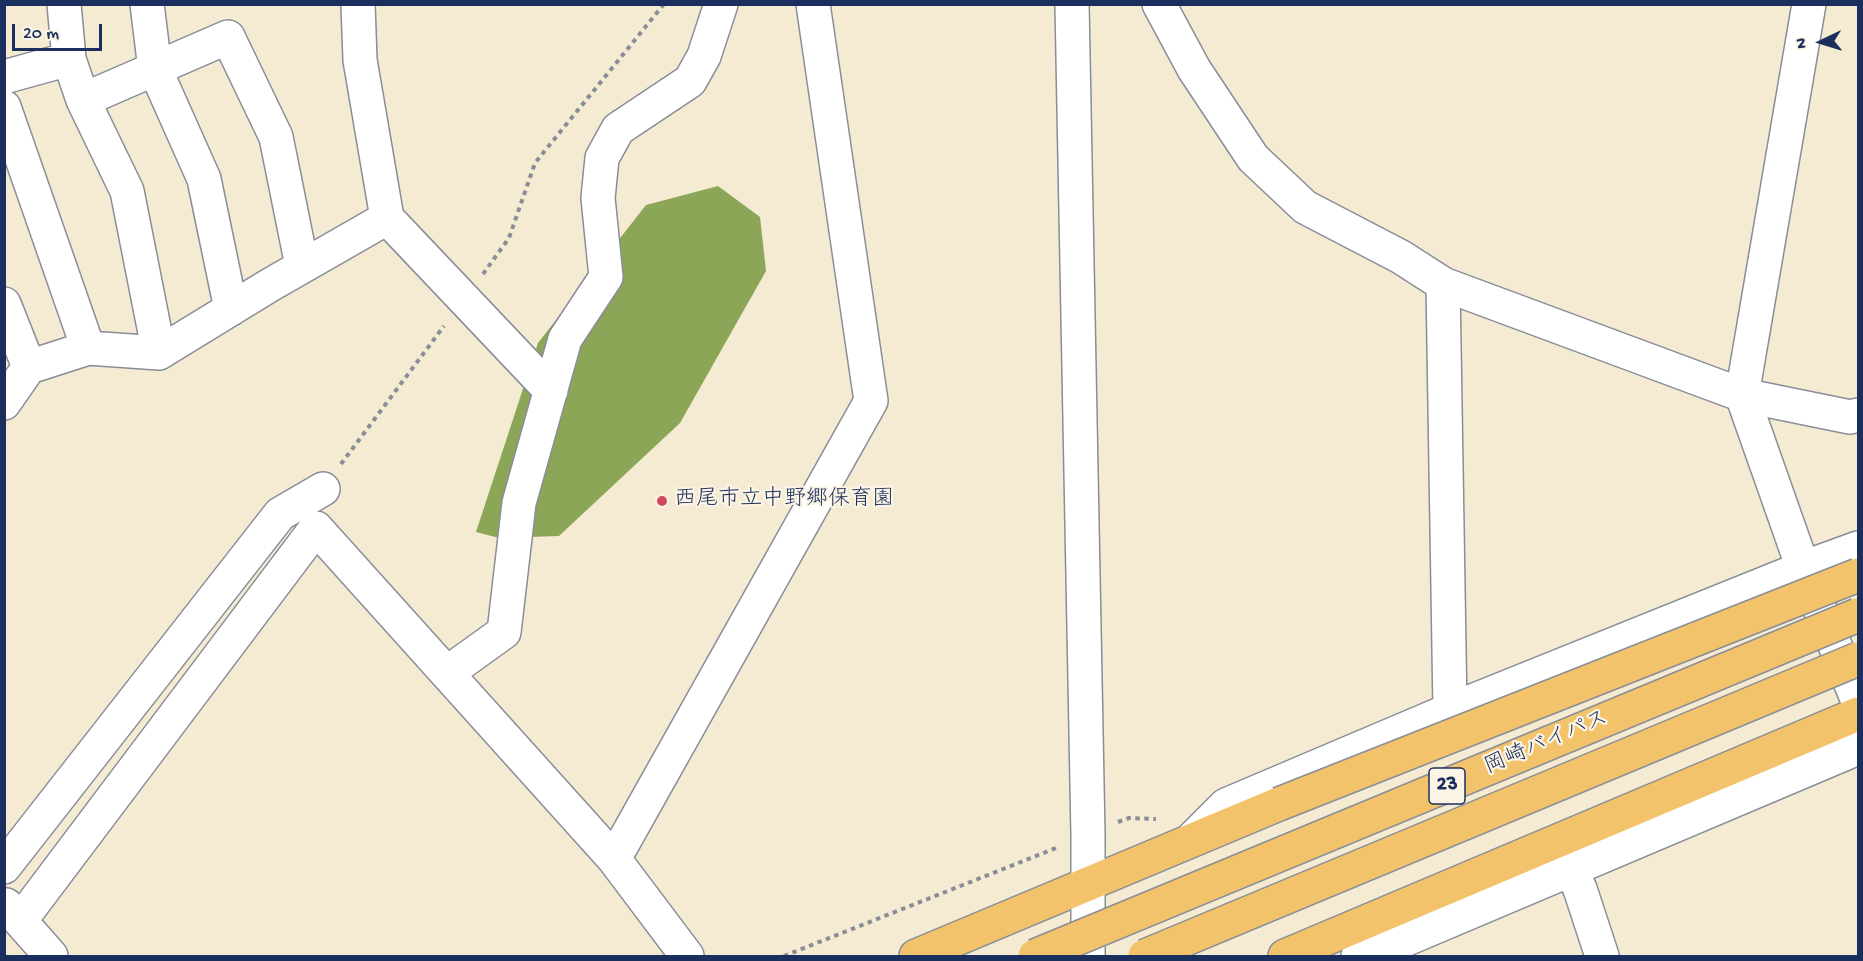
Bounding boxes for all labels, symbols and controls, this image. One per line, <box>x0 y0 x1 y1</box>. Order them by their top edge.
scale bar <box>15 12 105 50</box>
north arrow <box>1791 12 1851 72</box>
text: 20 m <box>23 24 59 45</box>
text: N <box>1793 37 1812 49</box>
place label: 西尾市立中野郷保育園 <box>674 488 894 514</box>
marker: 西尾市立中野郷保育園 <box>655 494 669 508</box>
street label: 岡崎バイパス <box>1481 706 1613 782</box>
road number: 23 <box>1429 768 1465 804</box>

